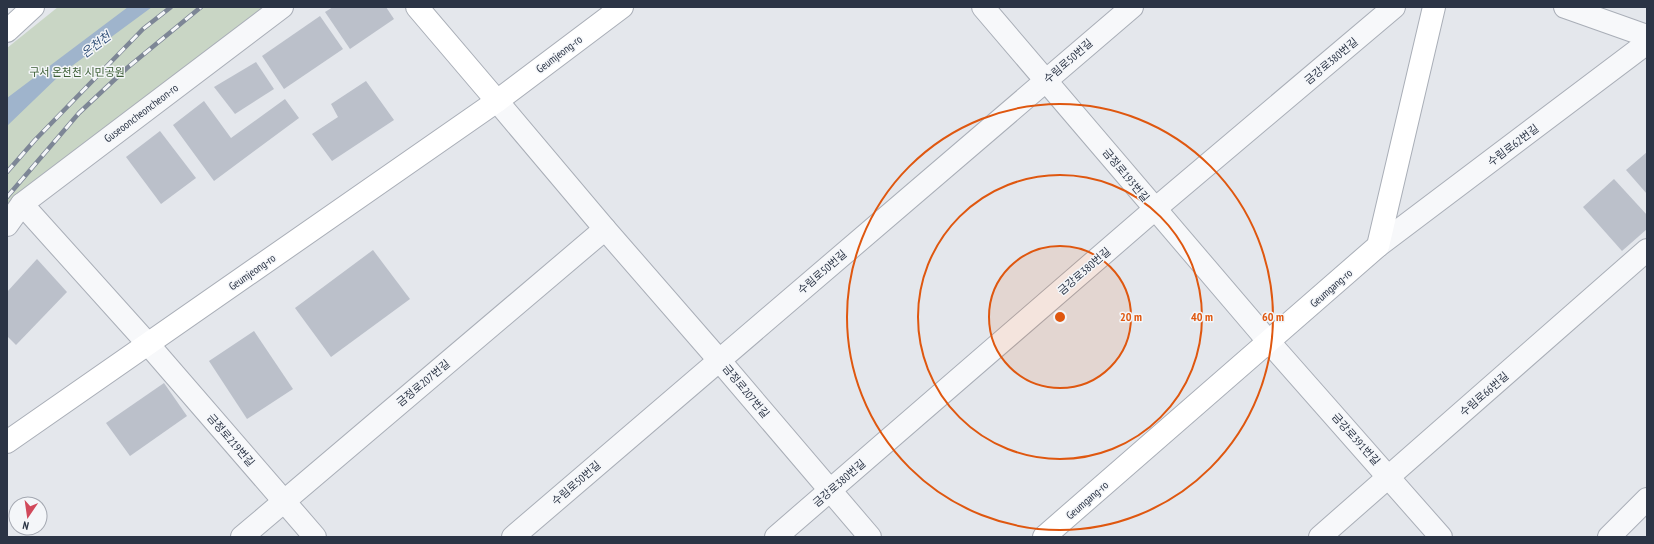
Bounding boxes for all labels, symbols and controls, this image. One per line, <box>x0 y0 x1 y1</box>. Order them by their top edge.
water label: 온천천 <box>78 27 115 61</box>
street label: Geumjeong-ro <box>533 32 585 76</box>
street label: 금강로380번길 <box>1301 35 1361 87</box>
street label: 수림로50번길 <box>1041 36 1095 86</box>
park label: 구서 온천천 시민공원 <box>29 65 125 79</box>
street label: Guseooncheoncheon-ro <box>101 80 181 145</box>
street label: 수림로62번길 <box>1485 121 1541 169</box>
street label: 금정로193번길 <box>1100 145 1152 205</box>
street label: 금강로380번길 <box>1055 244 1113 298</box>
street label: 수림로50번길 <box>795 247 849 297</box>
street label: Geumjeong-ro <box>226 251 278 293</box>
street label: Geumgang-ro <box>1307 266 1355 310</box>
text: 20 m <box>1120 309 1142 324</box>
text: 40 m <box>1191 309 1213 324</box>
text: 60 m <box>1262 309 1284 324</box>
centre of rings <box>1053 310 1067 324</box>
street label: 금정로207번길 <box>393 357 453 409</box>
street label: 금정로207번길 <box>720 361 772 421</box>
street label: 수림로66번길 <box>1457 369 1511 419</box>
street label: 금강로391번길 <box>1329 410 1383 468</box>
street label: 금정로219번길 <box>204 411 258 469</box>
street label: 금강로380번길 <box>810 456 868 510</box>
street label: 수림로50번길 <box>549 458 603 508</box>
street label: Geumgang-ro <box>1063 478 1111 522</box>
north arrow <box>8 496 48 536</box>
text: N <box>21 518 30 533</box>

